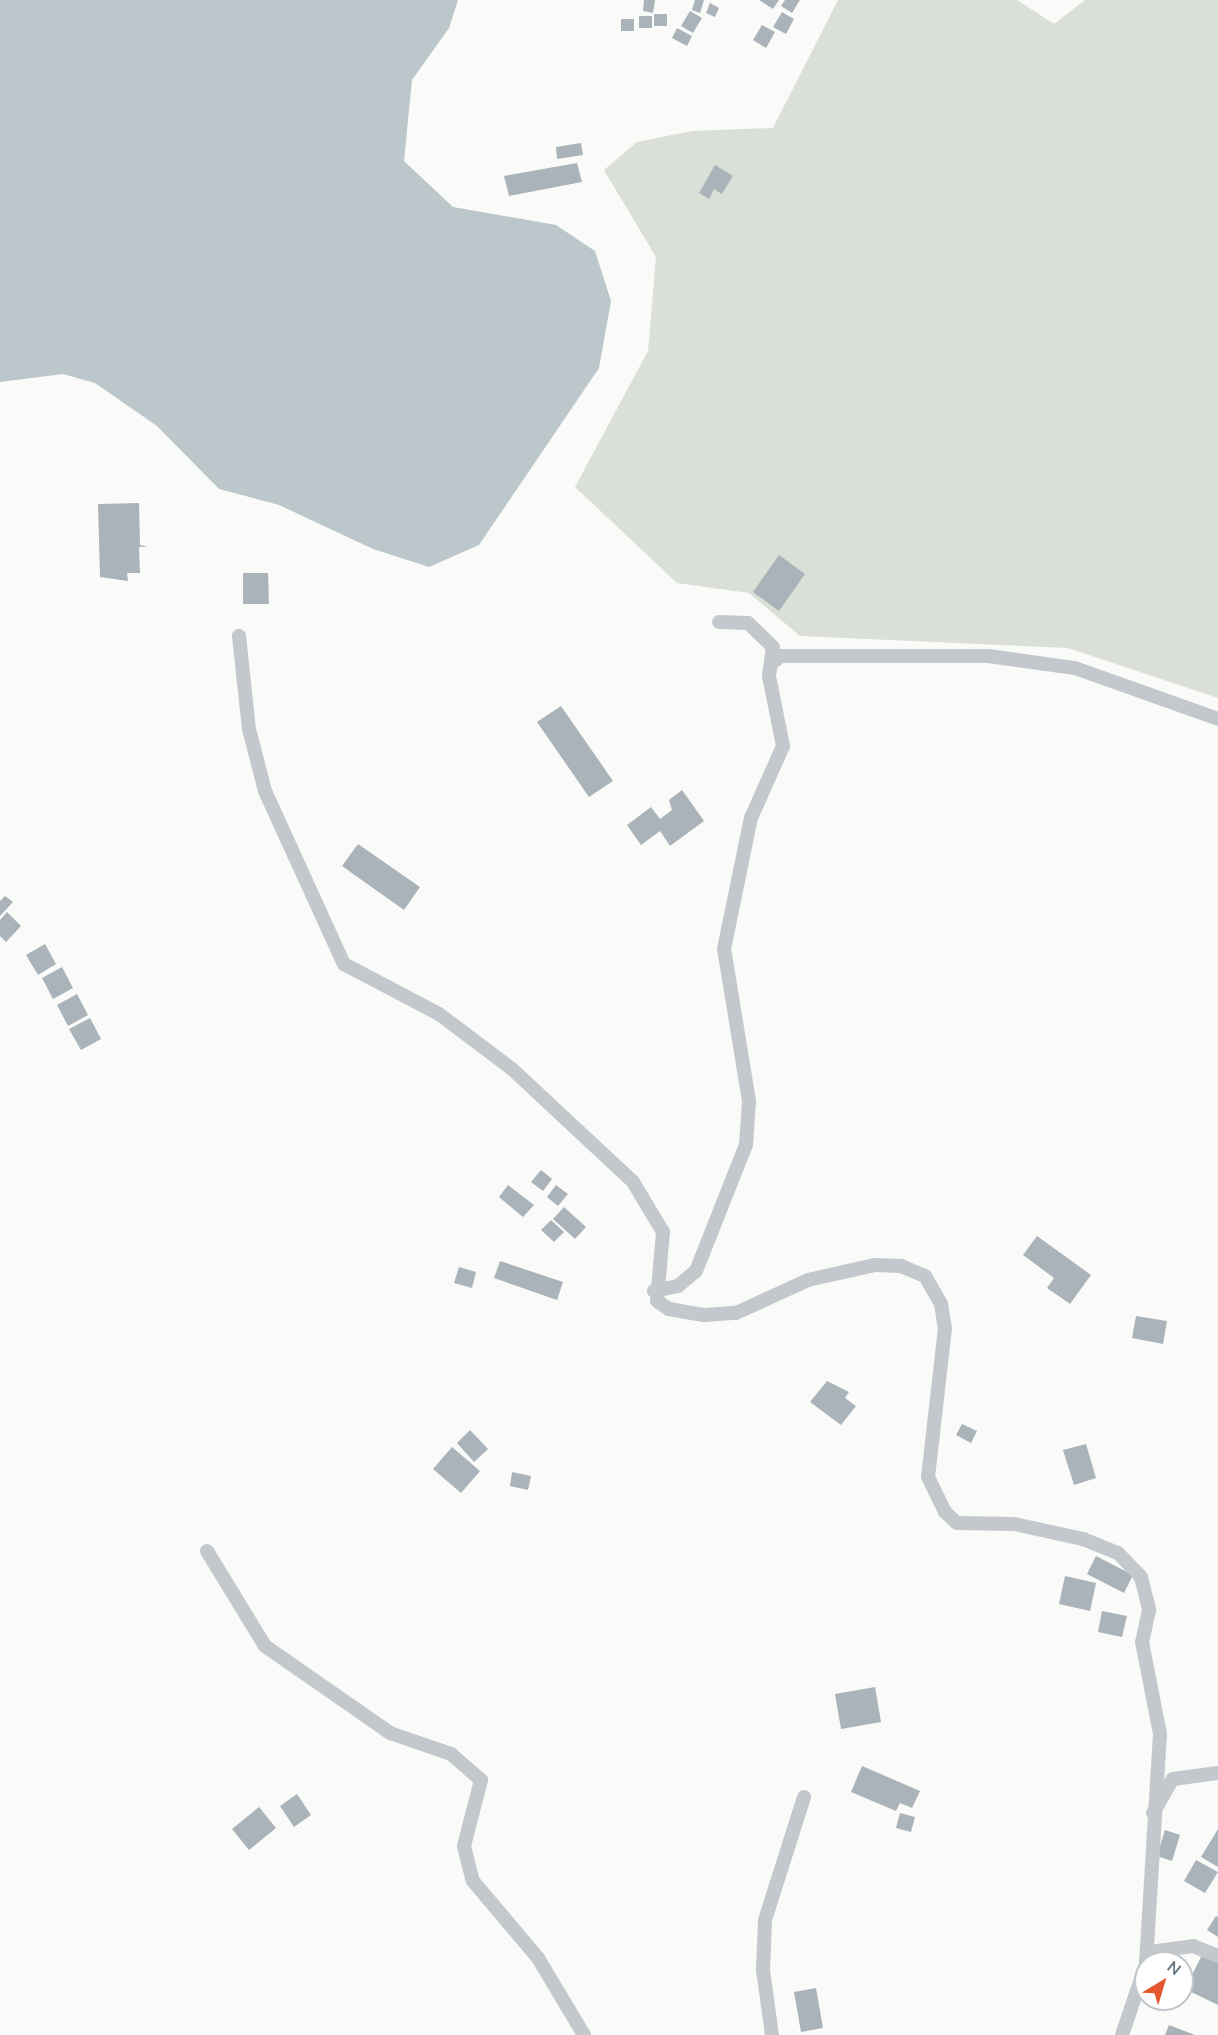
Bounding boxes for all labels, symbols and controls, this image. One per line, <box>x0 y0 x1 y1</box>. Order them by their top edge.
north arrow <box>1134 1951 1194 2011</box>
text: N <box>1162 1956 1185 1981</box>

